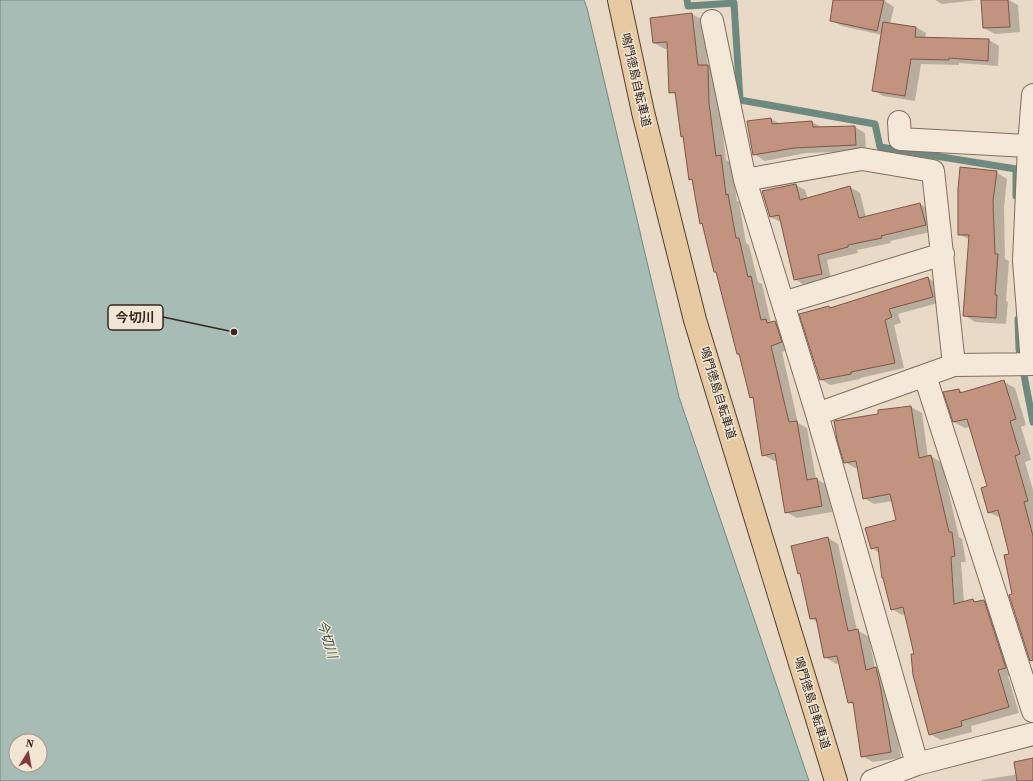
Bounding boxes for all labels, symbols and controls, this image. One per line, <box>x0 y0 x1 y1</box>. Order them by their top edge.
street label: 鳴門徳島自転車道 <box>617 31 655 129</box>
callout: 今切川 <box>108 305 163 330</box>
text: 今切川 <box>115 309 155 326</box>
street label: 鳴門徳島自転車道 <box>696 345 740 441</box>
water label: 今切川 <box>314 618 342 662</box>
street label: 鳴門徳島自転車道 <box>790 655 834 751</box>
north arrow <box>8 733 48 773</box>
text: N <box>24 736 35 752</box>

